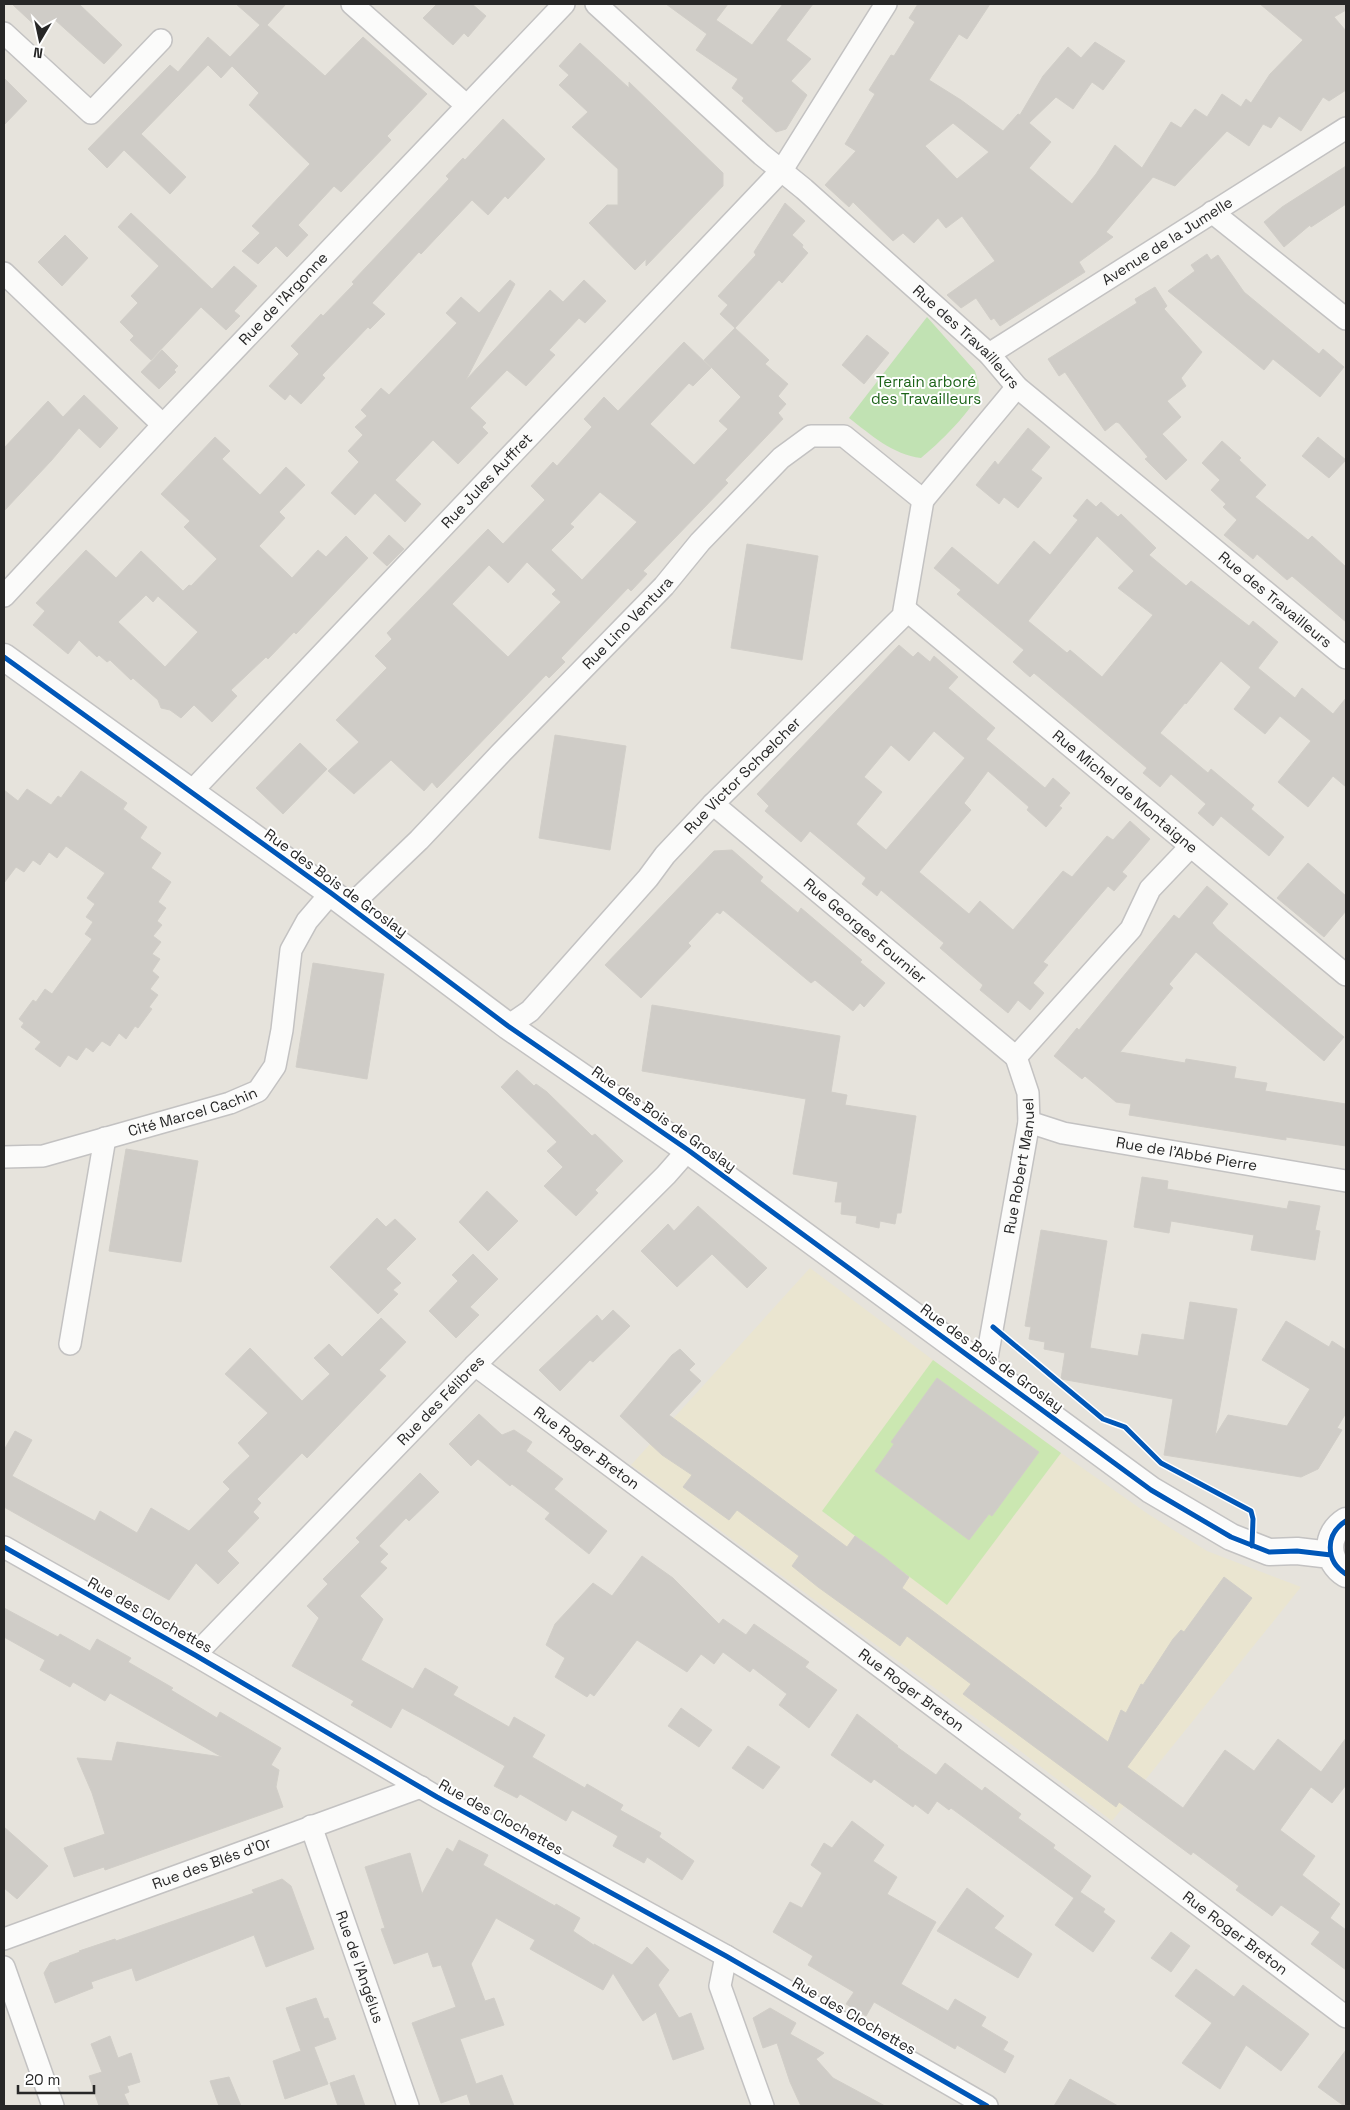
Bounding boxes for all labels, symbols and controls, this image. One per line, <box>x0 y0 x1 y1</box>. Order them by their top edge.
north arrow <box>15 15 65 65</box>
text: N <box>32 43 44 62</box>
street label: Avenue de la Jumelle <box>1098 192 1236 289</box>
street label: Rue de l'Argonne <box>234 248 332 349</box>
street label: Rue des Travailleurs <box>909 281 1024 392</box>
park label: Terrain arboré des Travailleurs <box>871 372 981 408</box>
street label: Rue Jules Auffret <box>437 429 536 532</box>
street label: Rue des Travailleurs <box>1215 547 1336 652</box>
street label: Rue Lino Ventura <box>578 572 677 673</box>
street label: Rue Victor Schœlcher <box>680 712 805 838</box>
street label: Rue Michel de Montaigne <box>1049 725 1202 857</box>
street label: Rue des Bois de Groslay <box>261 824 412 941</box>
street label: Rue Georges Fournier <box>800 874 931 988</box>
street label: Rue des Bois de Groslay <box>588 1061 740 1176</box>
street label: Cité Marcel Cachin <box>126 1082 260 1140</box>
street label: Rue Robert Manuel <box>999 1098 1038 1236</box>
street label: Rue de l'Abbé Pierre <box>1114 1132 1259 1175</box>
street label: Rue des Bois de Groslay <box>917 1299 1068 1416</box>
street label: Rue des Félibres <box>393 1351 488 1449</box>
street label: Rue Roger Breton <box>530 1402 643 1493</box>
street label: Rue des Clochettes <box>84 1572 216 1657</box>
street label: Rue Roger Breton <box>855 1644 968 1735</box>
street label: Rue des Clochettes <box>435 1774 567 1859</box>
street label: Rue des Blés d'Or <box>149 1832 274 1893</box>
street label: Rue Roger Breton <box>1179 1887 1292 1979</box>
street label: Rue de l'Angélus <box>332 1908 389 2026</box>
street label: Rue des Clochettes <box>789 1972 920 2059</box>
scale bar <box>18 2062 94 2094</box>
text: 20 m <box>25 2070 60 2089</box>

